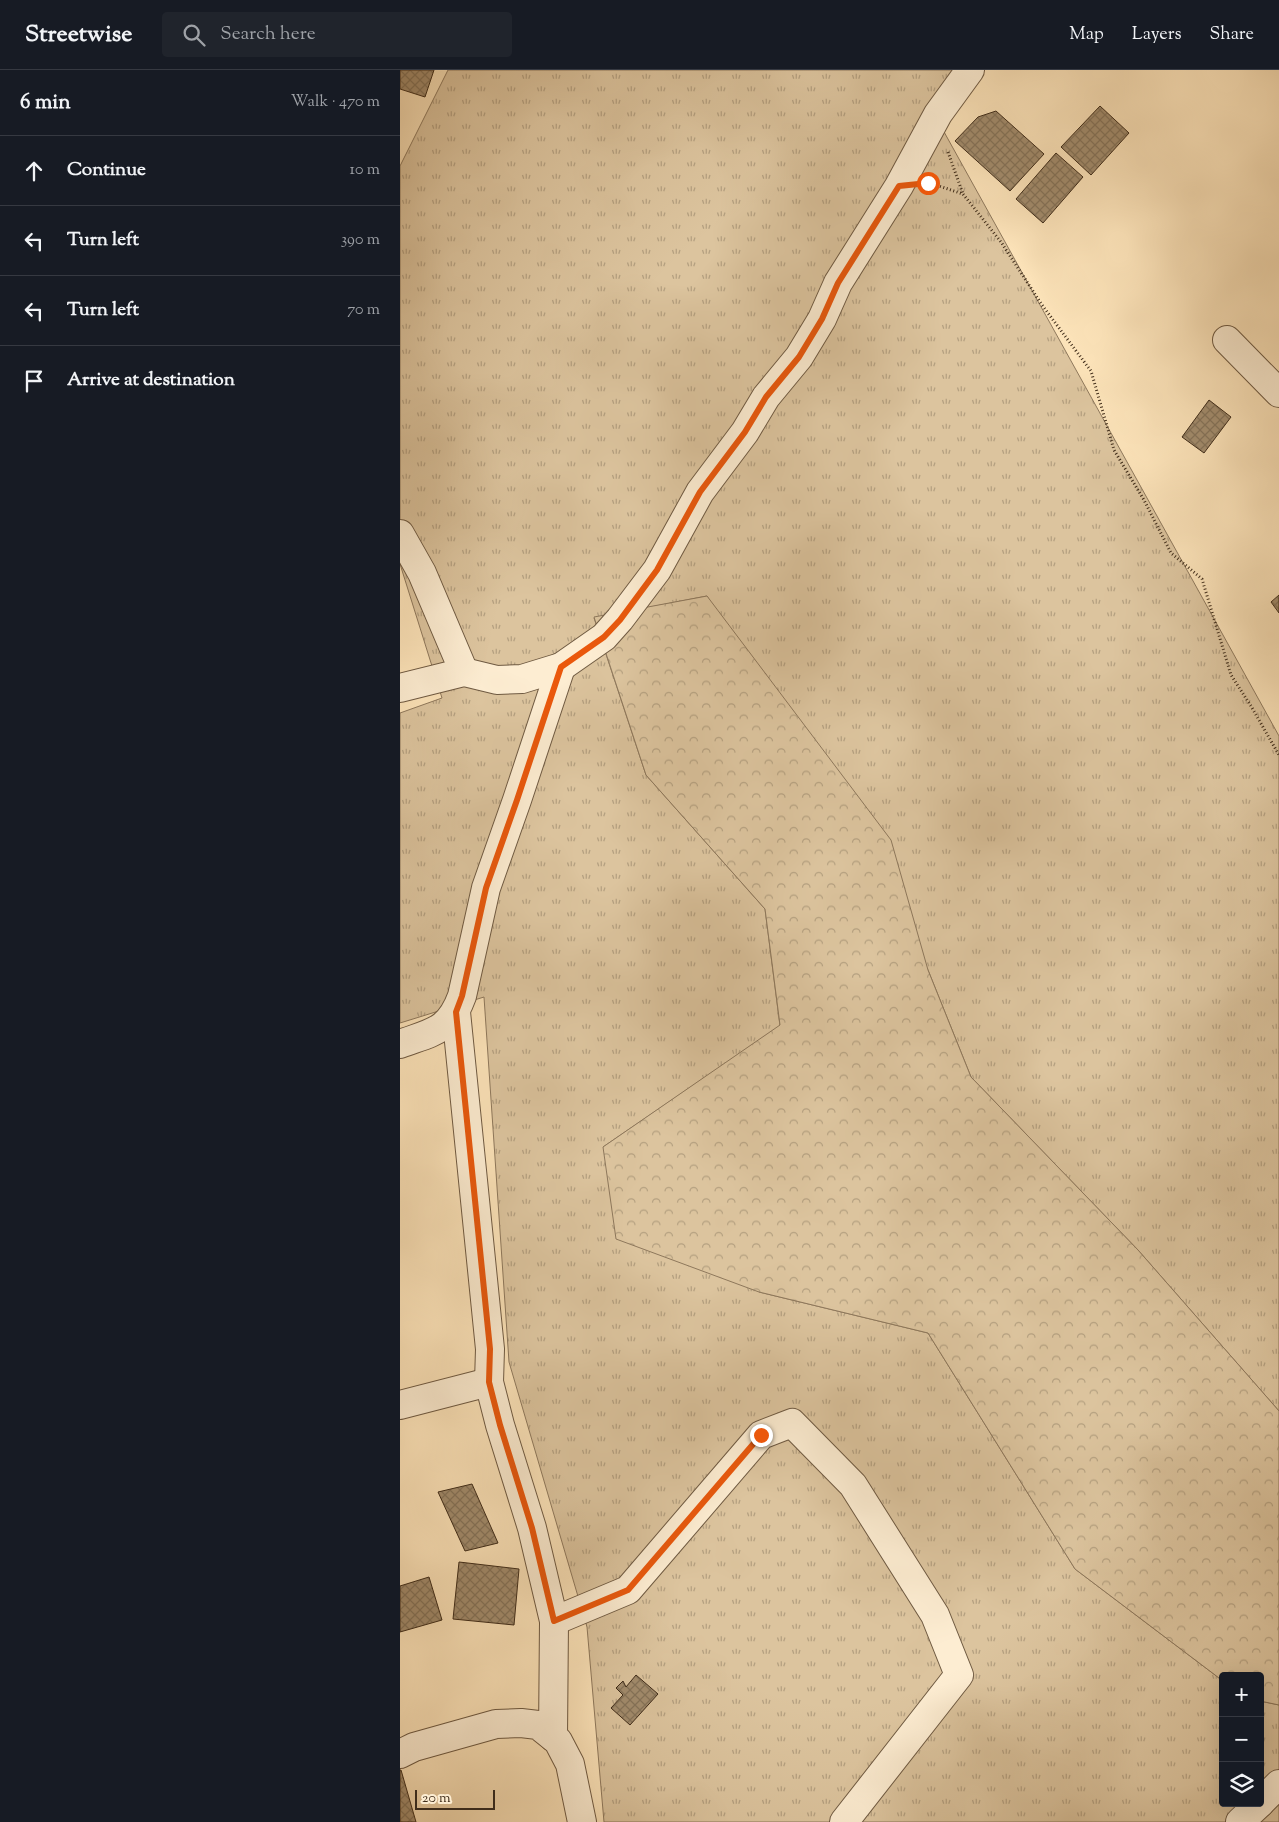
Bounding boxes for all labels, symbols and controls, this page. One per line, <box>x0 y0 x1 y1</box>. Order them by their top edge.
search box <box>162 12 512 57</box>
text: Streetwise <box>25 18 132 52</box>
icon: search <box>180 21 208 49</box>
text: Search here <box>220 21 316 48</box>
text: Map <box>1069 22 1104 48</box>
text: Layers <box>1132 22 1182 48</box>
text: Share <box>1210 22 1254 48</box>
text: 6 min <box>20 88 71 118</box>
text: Walk · 470 m <box>291 91 380 114</box>
icon: ahead <box>20 157 48 185</box>
text: Continue <box>67 157 146 184</box>
text: 10 m <box>350 159 380 182</box>
route start <box>917 172 940 195</box>
icon: left <box>20 227 48 255</box>
text: Turn left <box>67 227 139 254</box>
text: 390 m <box>341 229 380 252</box>
icon: left <box>20 297 48 325</box>
text: Turn left <box>67 297 139 324</box>
text: 70 m <box>347 299 380 322</box>
icon: arrive <box>20 367 48 395</box>
text: Arrive at destination <box>67 367 235 394</box>
route end <box>750 1424 773 1447</box>
map controls <box>1219 1672 1264 1807</box>
button: + <box>1219 1672 1264 1717</box>
button: − <box>1219 1717 1264 1762</box>
button: layers <box>1219 1762 1264 1807</box>
scale bar <box>415 1787 495 1810</box>
text: 20 m <box>422 1789 451 1809</box>

